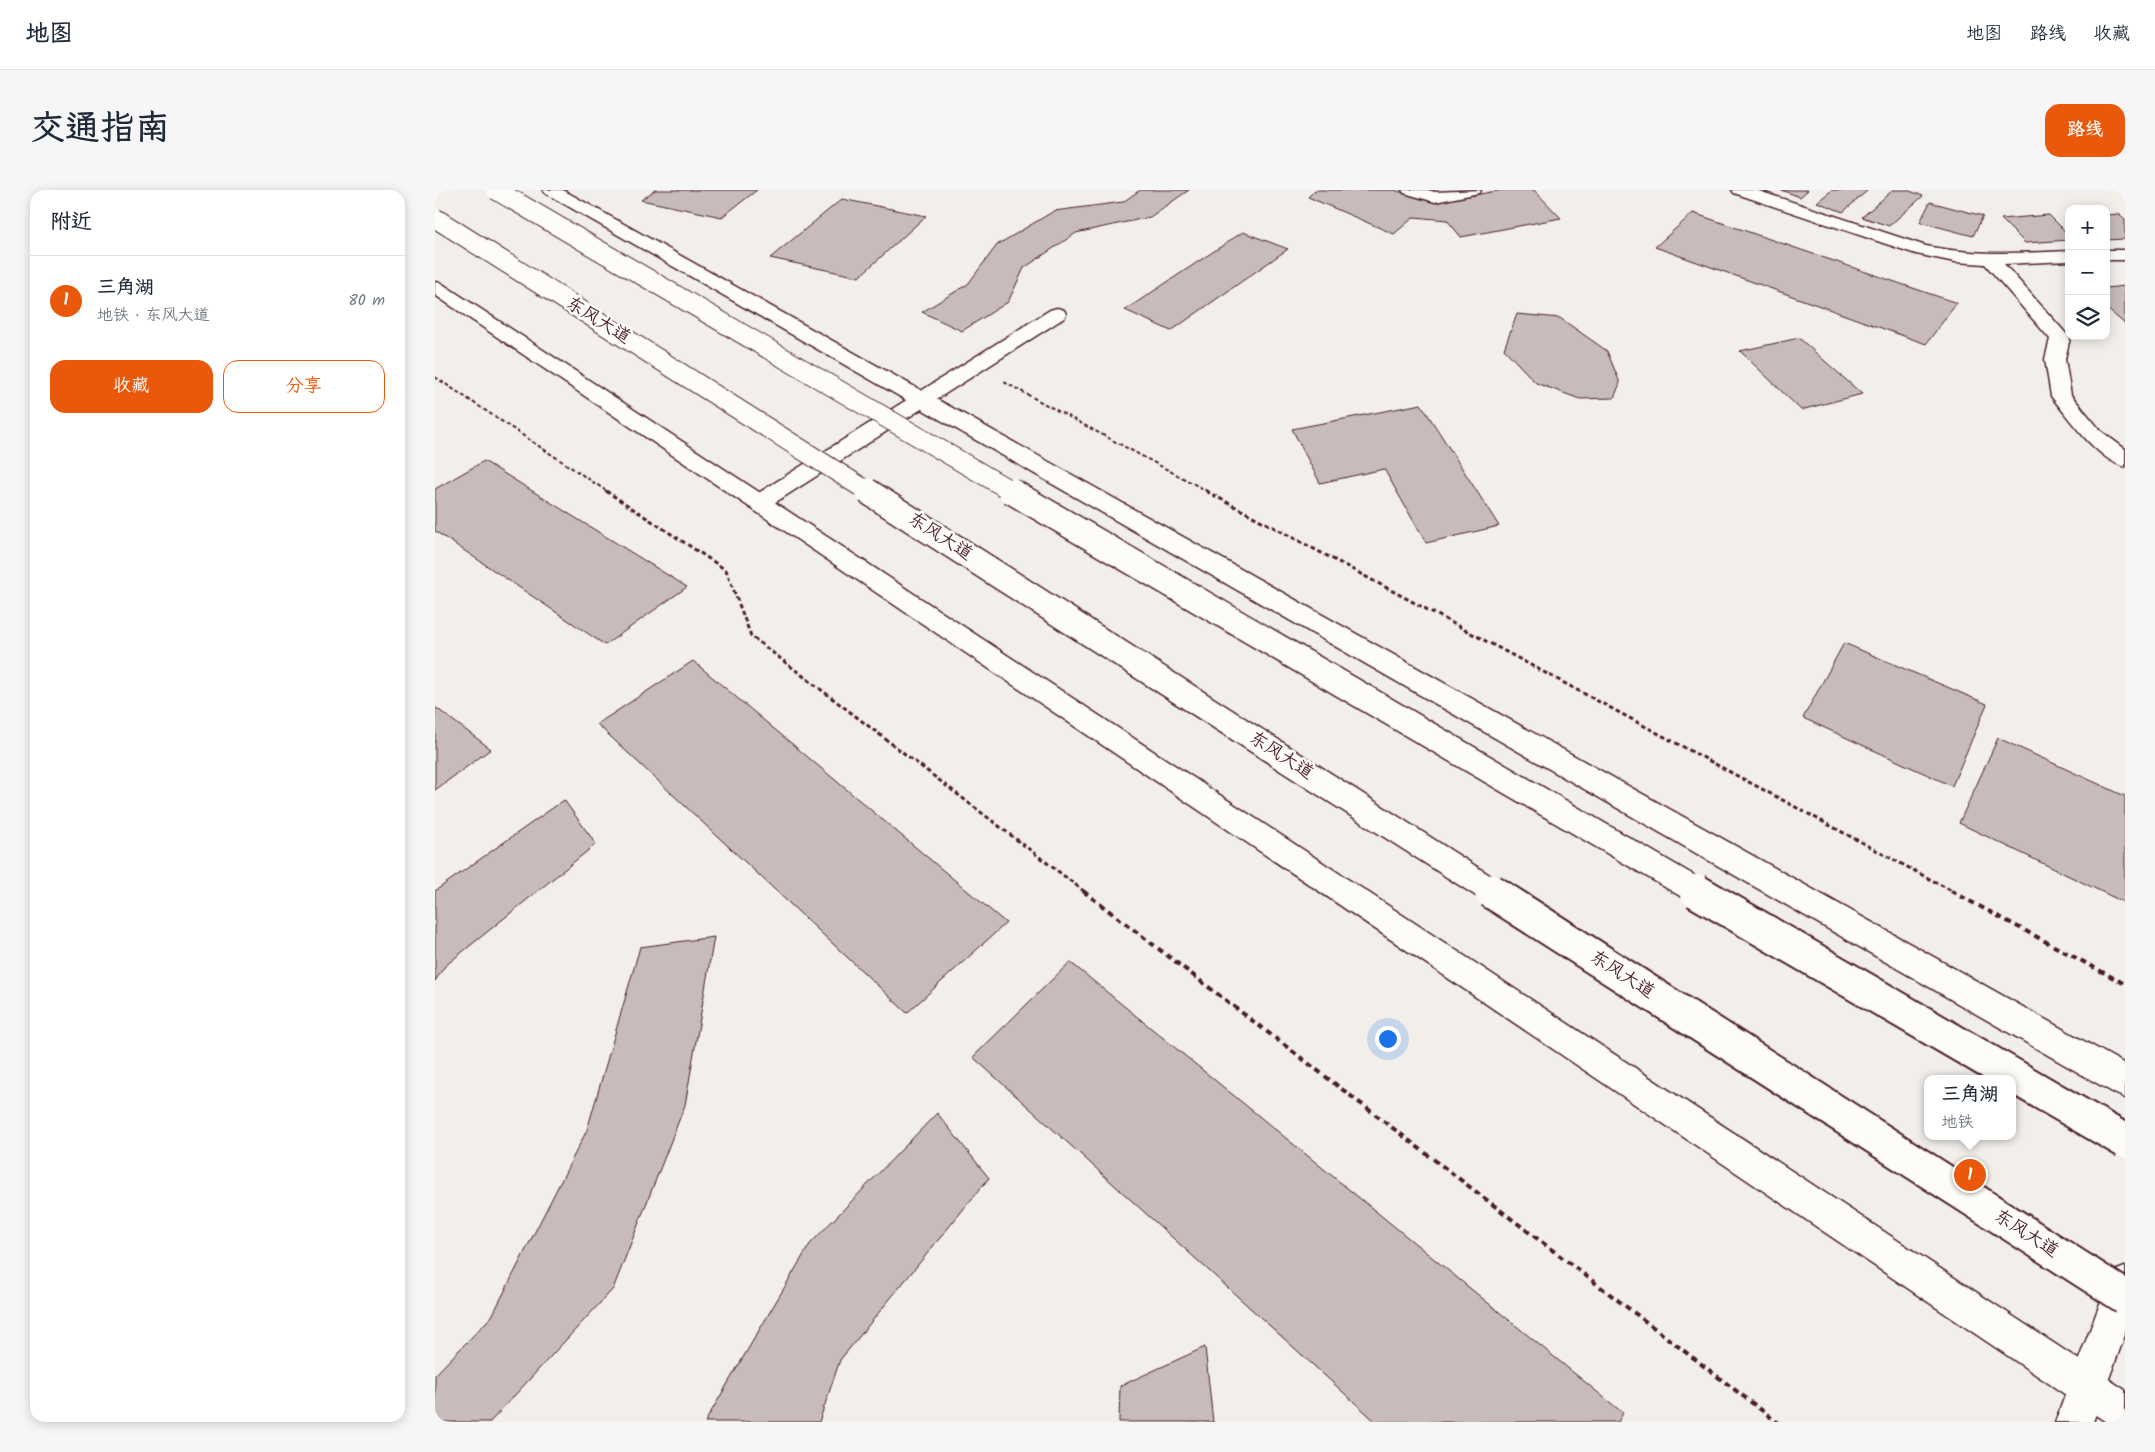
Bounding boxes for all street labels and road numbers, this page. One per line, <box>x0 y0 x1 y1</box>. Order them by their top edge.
street label: 东风大道 <box>560 290 636 352</box>
street label: 东风大道 <box>902 505 978 569</box>
street label: 东风大道 <box>1243 724 1319 788</box>
street label: 东风大道 <box>1584 943 1660 1007</box>
street label: 东风大道 <box>1988 1202 2064 1266</box>

